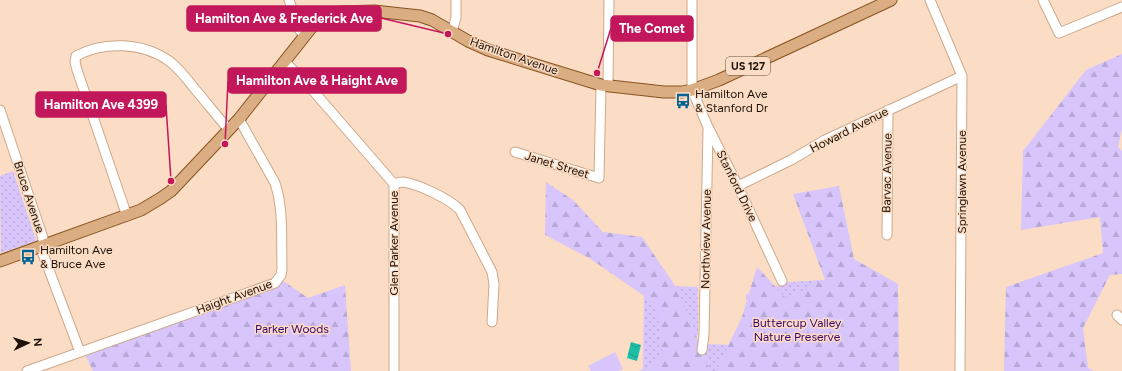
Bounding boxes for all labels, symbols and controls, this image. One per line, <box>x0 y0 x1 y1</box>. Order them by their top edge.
callout: Hamilton Ave & Frederick Ave <box>187 6 381 31</box>
text: Hamilton Ave & Frederick Ave <box>195 11 373 26</box>
callout: The Comet <box>611 16 693 41</box>
text: The Comet <box>619 21 685 36</box>
street label: Hamilton Avenue <box>468 34 560 78</box>
road number: US 127 <box>726 57 770 75</box>
callout: Hamilton Ave & Haight Ave <box>228 68 406 93</box>
text: Hamilton Ave & Haight Ave <box>236 73 398 88</box>
place label: Hamilton Ave & Stanford Dr <box>695 87 768 115</box>
callout: Hamilton Ave 4399 <box>36 92 166 117</box>
bus stop icon: Hamilton Ave & Stanford Dr <box>674 92 692 110</box>
text: Hamilton Ave 4399 <box>44 97 159 112</box>
street label: Howard Avenue <box>808 104 891 156</box>
street label: Springlawn Avenue <box>955 130 969 234</box>
street label: Barvac Avenue <box>879 133 895 213</box>
street label: Stanford Drive <box>714 148 761 224</box>
street label: Janet Street <box>523 149 591 182</box>
street label: Bruce Avenue <box>11 159 47 235</box>
street label: Northview Avenue <box>698 189 714 289</box>
street label: Glen Parker Avenue <box>387 190 401 295</box>
place label: Hamilton Ave & Bruce Ave <box>40 243 113 271</box>
bus stop icon: Hamilton Ave & Bruce Ave <box>19 248 37 266</box>
street label: Haight Avenue <box>194 277 274 317</box>
park label: Buttercup Valley Nature Preserve <box>753 316 842 344</box>
park label: Parker Woods <box>255 322 329 336</box>
north arrow <box>8 323 48 363</box>
text: N <box>31 338 44 347</box>

